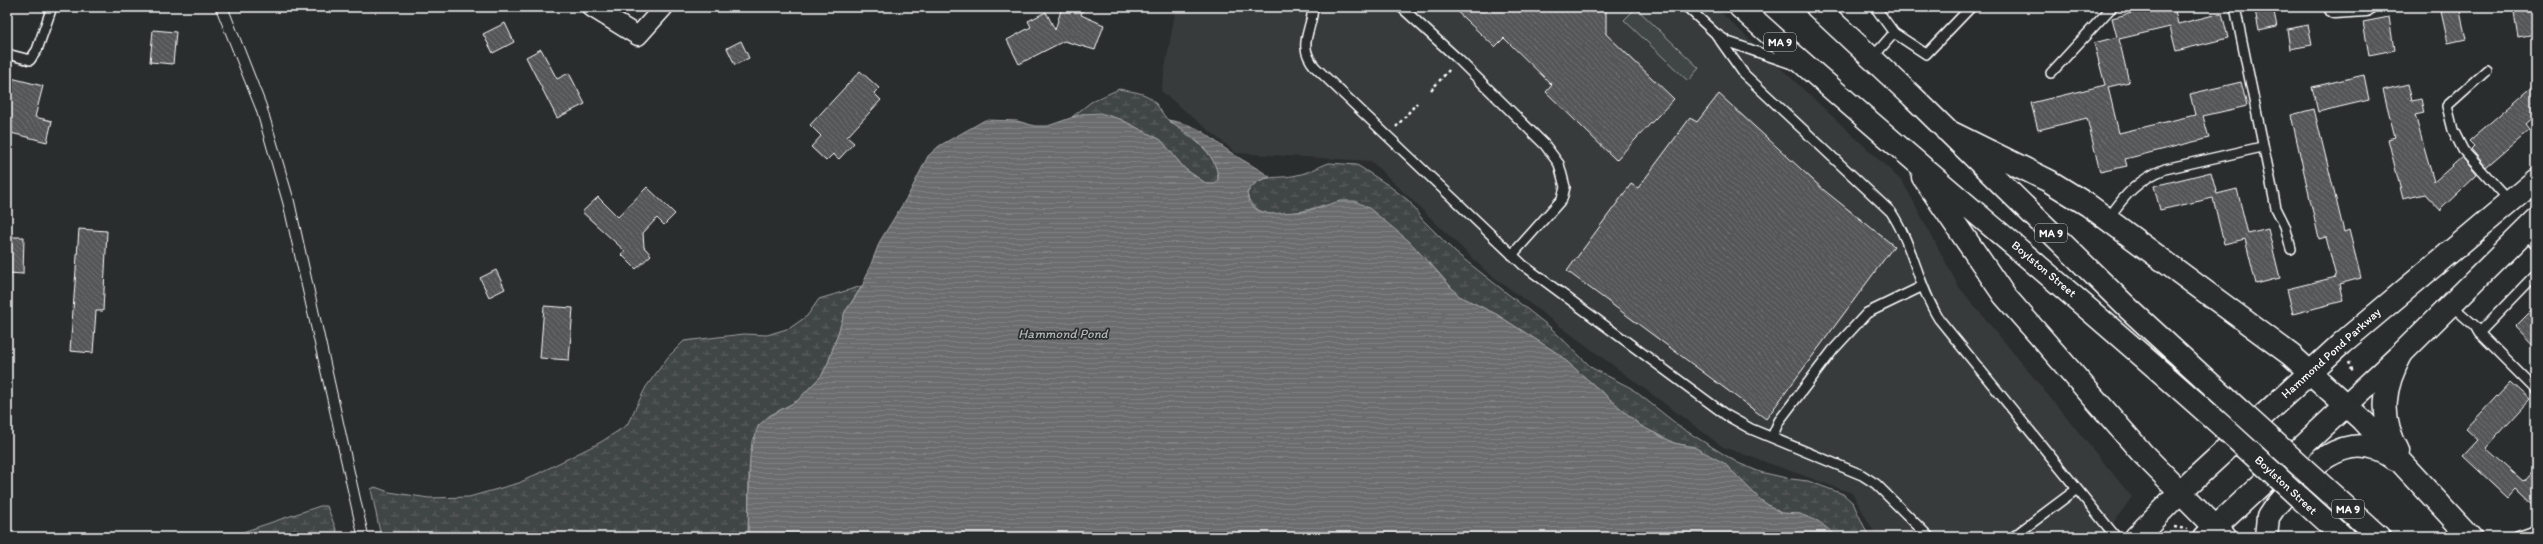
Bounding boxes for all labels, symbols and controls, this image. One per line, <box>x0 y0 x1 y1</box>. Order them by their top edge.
road number: MA 9 <box>1764 33 1796 51</box>
road number: MA 9 <box>2035 224 2067 242</box>
street label: Boylston Street <box>2009 238 2080 300</box>
street label: Hammond Pond Parkway <box>2278 304 2384 401</box>
water label: Hammond Pond <box>1018 326 1109 341</box>
street label: Boylston Street <box>2252 453 2320 518</box>
road number: MA 9 <box>2332 500 2364 518</box>

